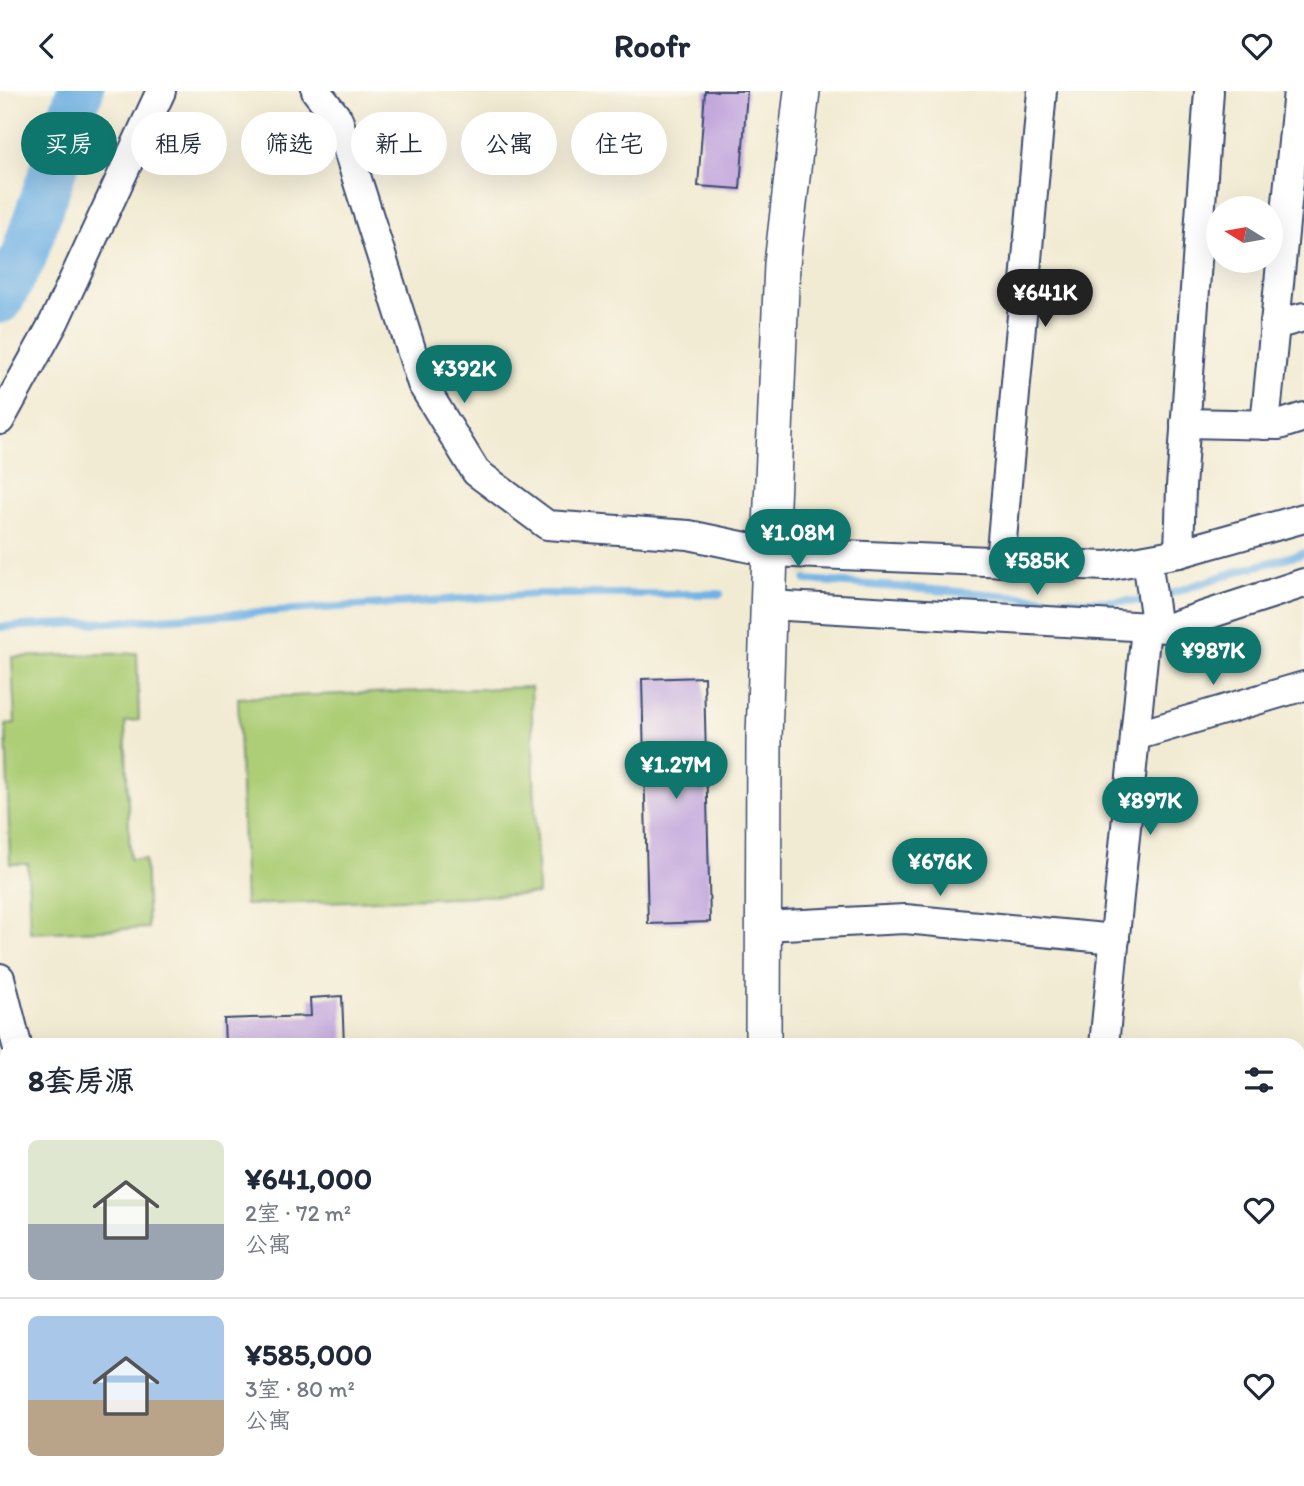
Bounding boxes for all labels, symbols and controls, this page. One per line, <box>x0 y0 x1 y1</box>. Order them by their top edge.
icon: back <box>28 27 66 65</box>
text: Roofr <box>614 27 690 65</box>
icon: heart <box>1238 27 1276 65</box>
chip: 买房 <box>21 112 117 175</box>
chip: 租房 <box>131 112 227 175</box>
chip: 筛选 <box>241 112 337 175</box>
chip: 新上 <box>351 112 447 175</box>
chip: 公寓 <box>461 112 557 175</box>
chip: 住宅 <box>571 112 667 175</box>
north arrow <box>1206 196 1283 273</box>
map controls <box>1206 196 1283 273</box>
pin: ¥641K <box>996 269 1094 329</box>
text: ¥641K <box>1013 278 1077 306</box>
pin: ¥392K <box>415 345 513 405</box>
text: ¥392K <box>432 354 496 382</box>
pin: ¥1.08M <box>741 510 855 569</box>
text: ¥1.08M <box>761 518 835 546</box>
pin: ¥585K <box>988 538 1086 597</box>
text: ¥585K <box>1005 546 1069 574</box>
pin: ¥987K <box>1164 627 1262 687</box>
text: ¥987K <box>1181 636 1245 664</box>
pin: ¥1.27M <box>619 741 733 801</box>
text: ¥1.27M <box>641 750 711 778</box>
pin: ¥897K <box>1101 777 1199 837</box>
text: ¥897K <box>1118 786 1182 814</box>
pin: ¥676K <box>891 839 989 898</box>
text: ¥676K <box>908 847 972 875</box>
icon: filters <box>1240 1061 1278 1099</box>
text: 8套房源 <box>28 1062 134 1099</box>
text: ¥641,000 <box>245 1160 372 1197</box>
icon: home <box>84 1168 168 1252</box>
icon: heart <box>1240 1191 1278 1229</box>
text: 2室 · 72 m² <box>245 1199 351 1227</box>
text: 公寓 <box>245 1230 291 1258</box>
text: ¥585,000 <box>245 1336 372 1373</box>
icon: home <box>84 1344 168 1428</box>
icon: heart <box>1240 1367 1278 1405</box>
text: 3室 · 80 m² <box>245 1375 355 1403</box>
text: 公寓 <box>245 1406 291 1434</box>

